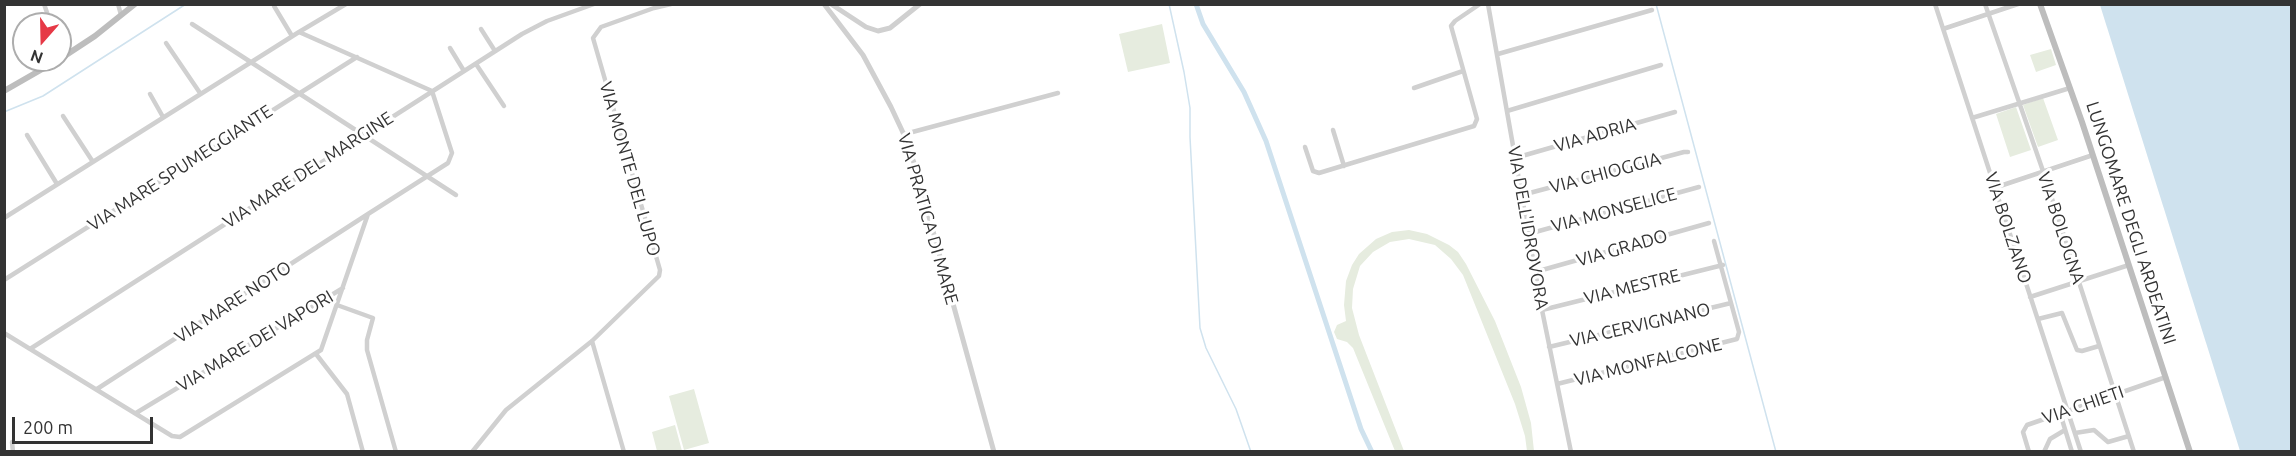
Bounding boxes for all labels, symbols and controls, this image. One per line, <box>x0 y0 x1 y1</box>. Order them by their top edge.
north arrow <box>12 12 72 72</box>
text: N <box>28 47 45 68</box>
street label: VIA MONTE DEL LUPO <box>595 79 665 259</box>
street label: LUNGOMARE DEGLI ARDEATINI <box>2081 99 2181 347</box>
street label: VIA MARE SPUMEGGIANTE <box>84 100 276 236</box>
street label: VIA MARE DEL MARGINE <box>219 107 397 233</box>
street label: VIA ADRIA <box>1552 113 1638 157</box>
street label: VIA PRATICA DI MARE <box>893 131 963 307</box>
street label: VIA DELL'IDROVORA <box>1503 144 1553 312</box>
street label: VIA CHIOGGIA <box>1547 148 1663 198</box>
street label: VIA BOLOGNA <box>2033 169 2089 287</box>
street label: VIA BOLZANO <box>1980 170 2036 286</box>
street label: VIA MONSELICE <box>1549 183 1679 237</box>
street label: VIA GRADO <box>1574 225 1670 271</box>
street label: VIA MARE NOTO <box>171 256 295 348</box>
street label: VIA MESTRE <box>1582 265 1682 309</box>
street label: VIA MARE DEI VAPORI <box>173 286 337 396</box>
street label: VIA CERVIGNANO <box>1568 298 1712 352</box>
street label: VIA MONFALCONE <box>1572 333 1724 391</box>
street label: VIA CHIETI <box>2039 381 2127 429</box>
scale bar <box>15 405 156 443</box>
text: 200 m <box>23 417 73 437</box>

